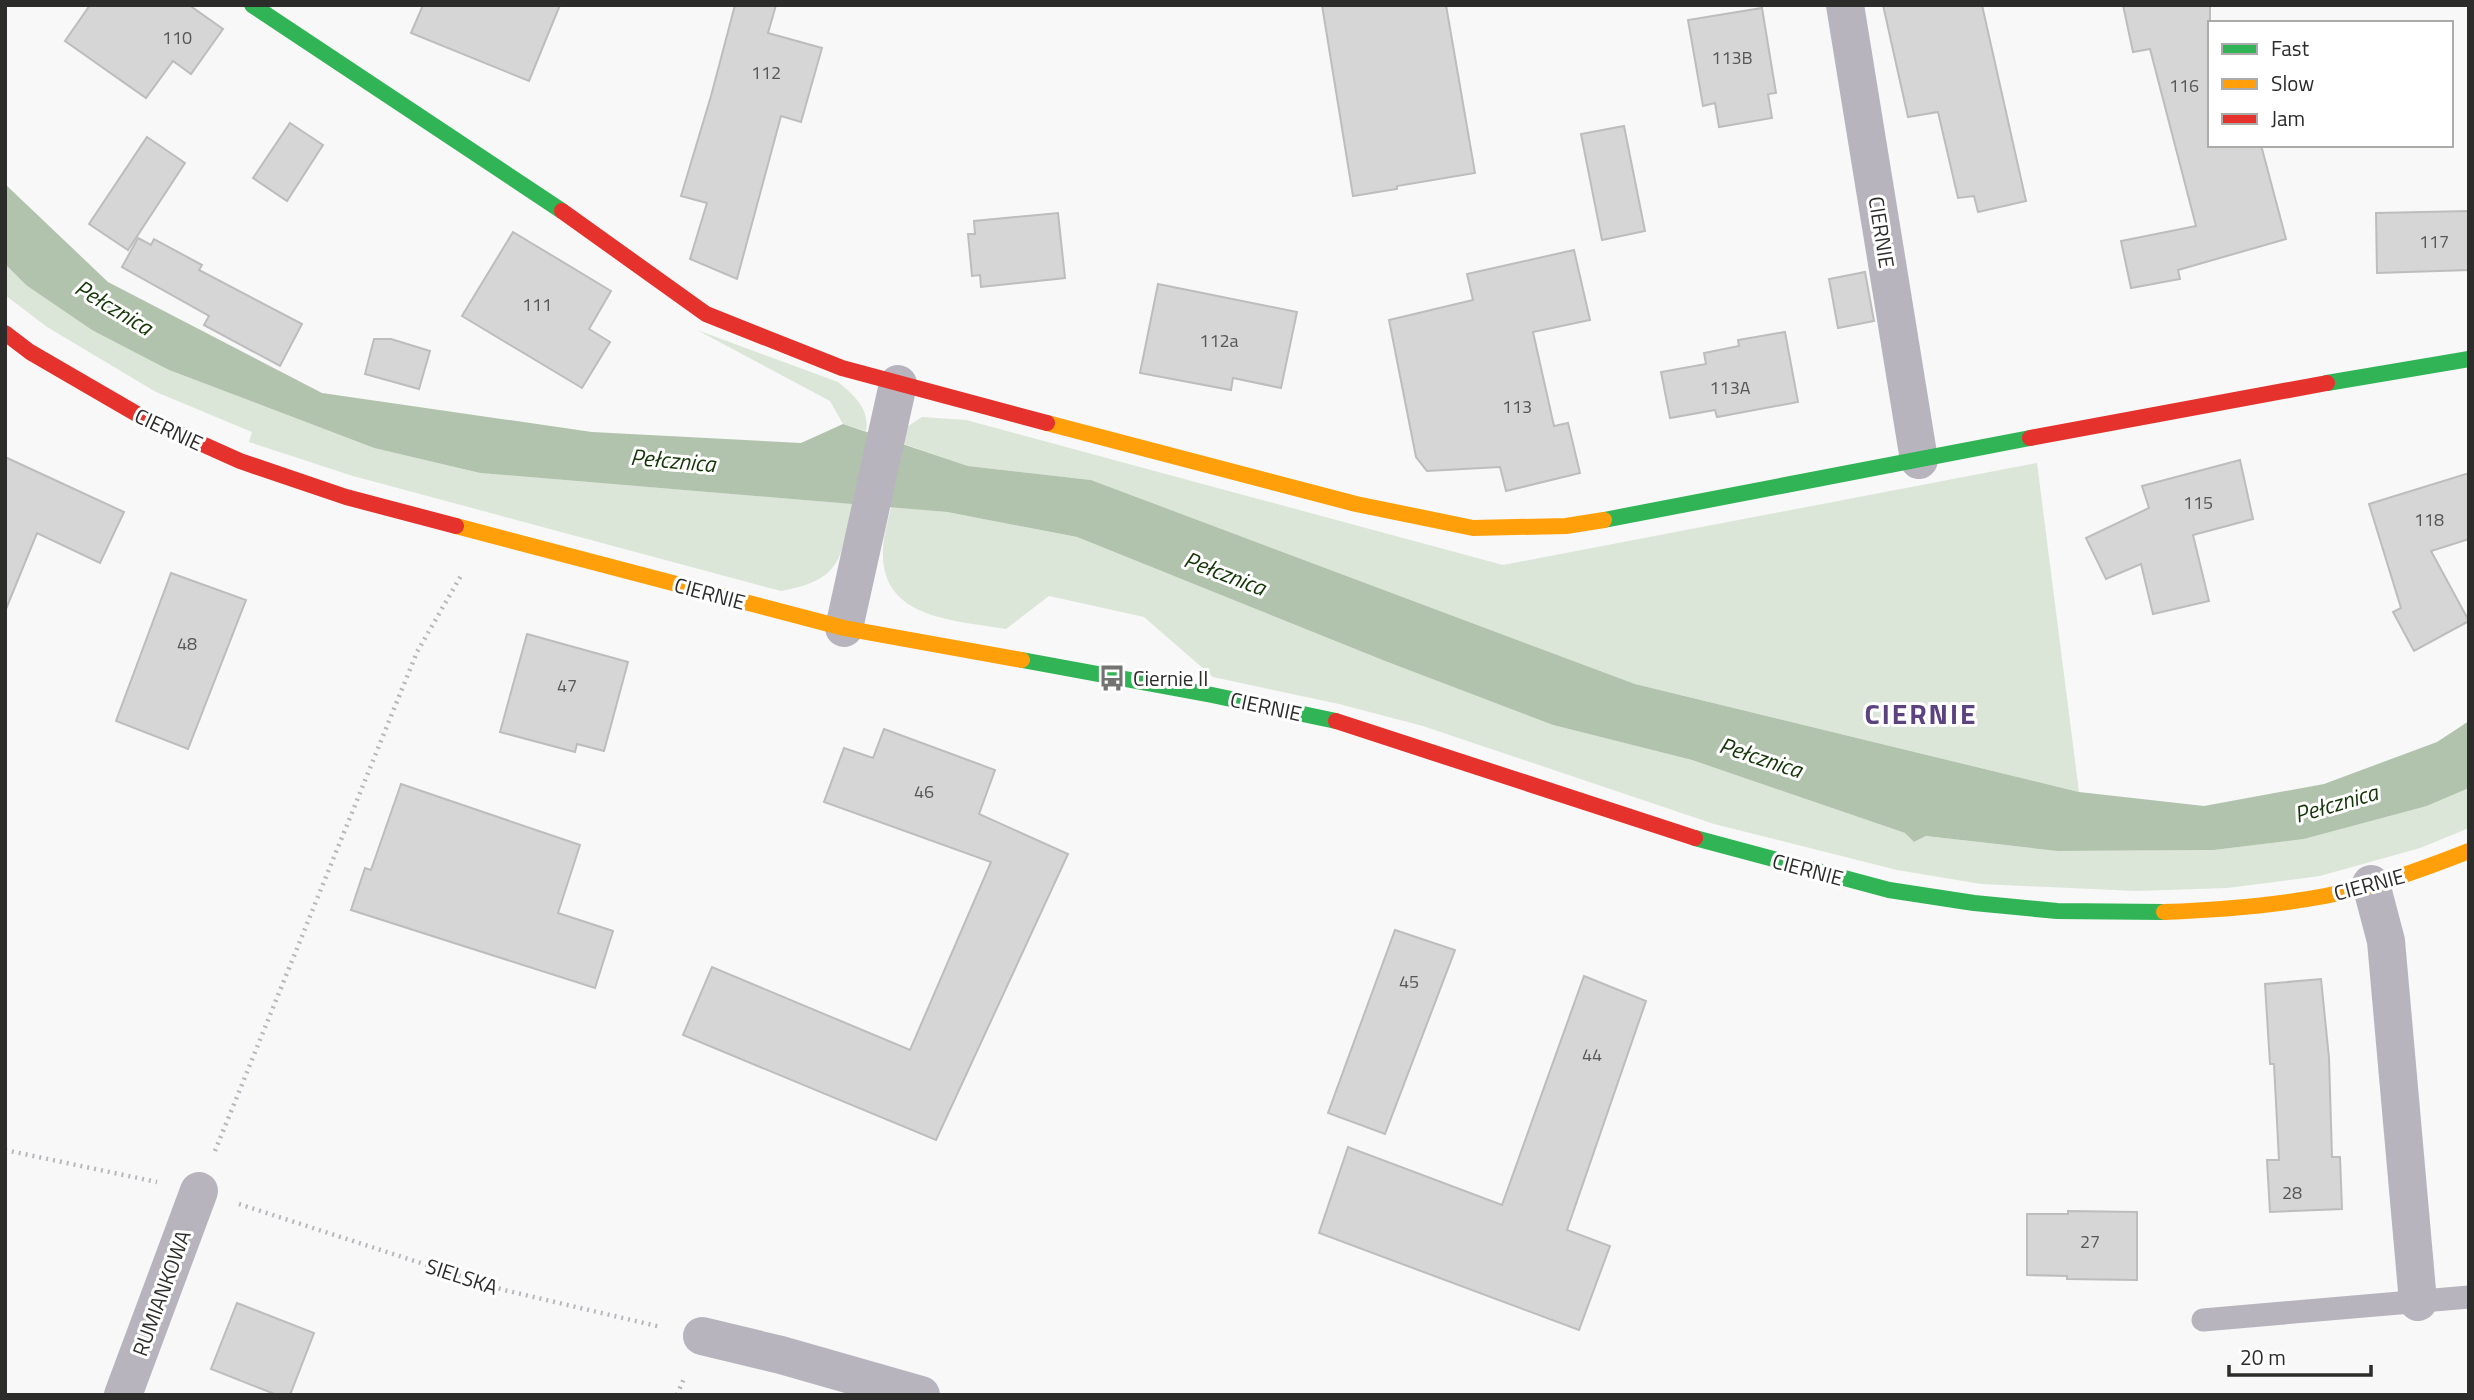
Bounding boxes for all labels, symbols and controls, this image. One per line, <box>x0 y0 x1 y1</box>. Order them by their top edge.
legend <box>2208 21 2453 147</box>
house number: 110 <box>162 24 192 51</box>
text: Fast <box>2271 32 2310 64</box>
house number: 113B <box>1711 44 1753 71</box>
house number: 112 <box>751 59 781 86</box>
text: Slow <box>2271 67 2314 99</box>
house number: 116 <box>2169 72 2199 99</box>
text: Jam <box>2271 102 2305 134</box>
street label: CIERNIE <box>1861 194 1903 270</box>
house number: 117 <box>2419 228 2449 255</box>
water label: Pełcznica <box>68 270 161 345</box>
house number: 111 <box>522 291 552 318</box>
house number: 112a <box>1199 327 1239 354</box>
house number: 113A <box>1710 374 1751 401</box>
house number: 113 <box>1502 393 1532 420</box>
street label: CIERNIE <box>130 399 208 459</box>
water label: Pełcznica <box>629 439 719 481</box>
house number: 115 <box>2183 489 2213 516</box>
house number: 118 <box>2414 506 2444 533</box>
water label: Pełcznica <box>1179 541 1272 605</box>
street label: CIERNIE <box>671 568 749 618</box>
house number: 48 <box>177 630 197 657</box>
place label: Ciernie II <box>1133 662 1208 694</box>
bus stop icon: Ciernie II <box>1097 663 1127 693</box>
house number: 47 <box>557 672 577 699</box>
street label: CIERNIE <box>1227 683 1305 729</box>
district label: CIERNIE <box>1864 692 1978 735</box>
water label: Pełcznica <box>1715 727 1808 787</box>
water label: Pełcznica <box>2290 774 2383 832</box>
house number: 46 <box>914 778 934 805</box>
street label: CIERNIE <box>1769 844 1847 894</box>
street label: CIERNIE <box>2330 859 2408 909</box>
house number: 45 <box>1399 968 1419 995</box>
house number: 44 <box>1582 1041 1602 1068</box>
house number: 28 <box>2282 1179 2302 1206</box>
street label: RUMIANKOWA <box>123 1225 199 1361</box>
house number: 27 <box>2080 1228 2100 1255</box>
street label: SIELSKA <box>422 1249 503 1303</box>
scale bar <box>2229 1334 2371 1378</box>
text: 20 m <box>2240 1341 2286 1373</box>

